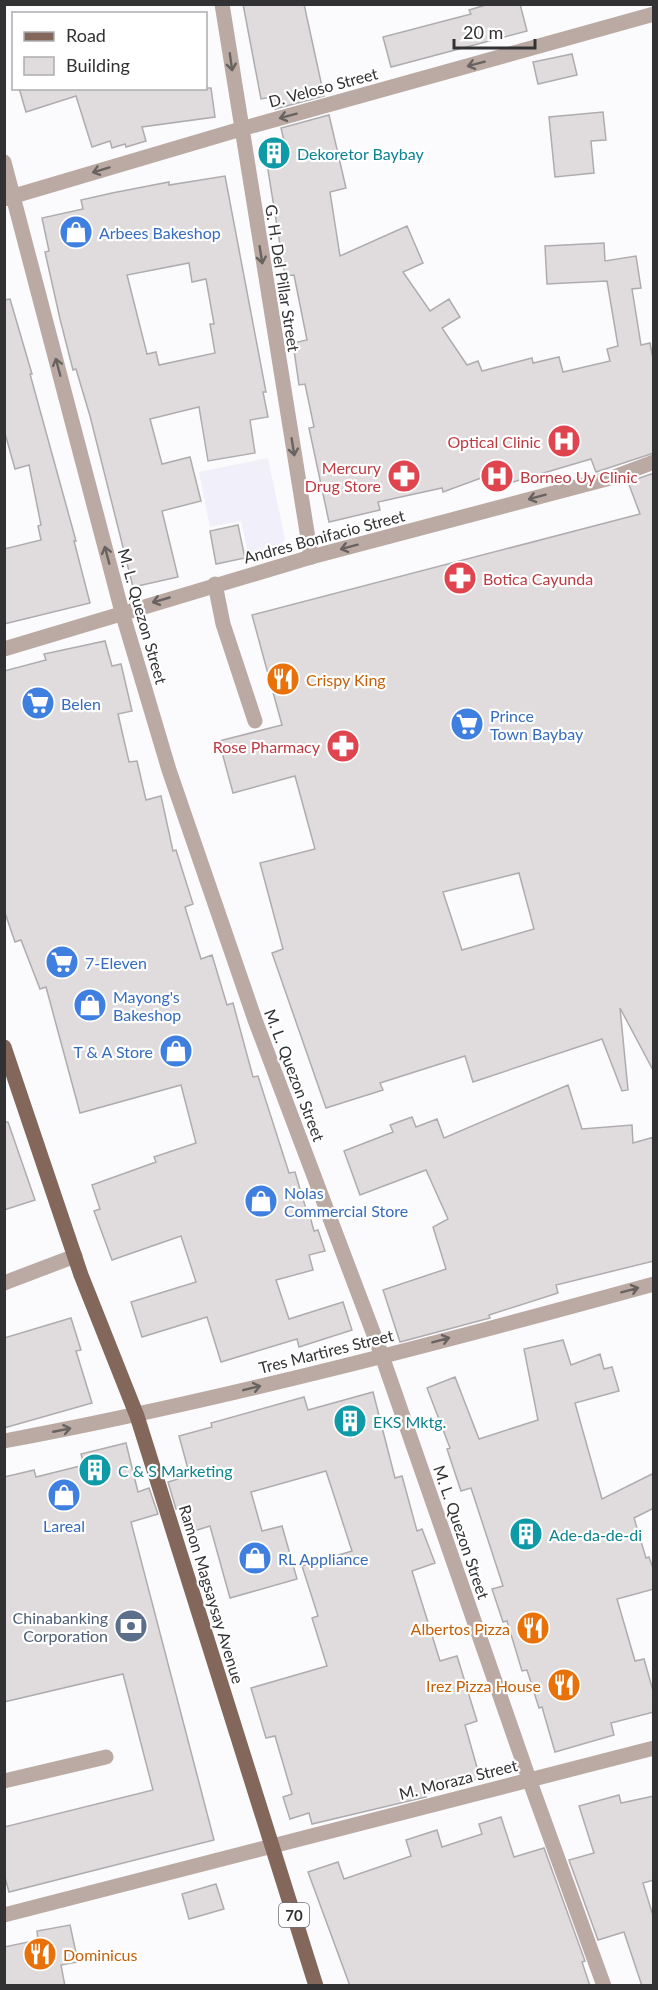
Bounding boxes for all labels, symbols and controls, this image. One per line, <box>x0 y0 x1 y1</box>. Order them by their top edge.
legend <box>12 12 207 90</box>
scale bar <box>454 12 535 50</box>
text: 20 m <box>463 21 503 43</box>
text: Road <box>66 24 106 46</box>
one-way arrow <box>226 52 237 72</box>
text: Building <box>66 54 130 76</box>
one-way arrow <box>467 58 486 70</box>
street label: D. Veloso Street <box>266 63 380 111</box>
one-way arrow <box>279 110 298 122</box>
building icon: Dekoretor Baybay <box>256 135 292 171</box>
place label: Dekoretor Baybay <box>297 144 424 163</box>
one-way arrow <box>92 165 111 176</box>
street label: G. H. Del Pillar Street <box>262 203 304 353</box>
shop icon: Arbees Bakeshop <box>58 214 94 250</box>
place label: Arbees Bakeshop <box>99 223 221 242</box>
one-way arrow <box>256 245 267 264</box>
one-way arrow <box>52 357 63 376</box>
hospital icon: Optical Clinic <box>546 423 582 459</box>
place label: Optical Clinic <box>447 432 541 451</box>
one-way arrow <box>288 437 299 457</box>
place label: Mercury Drug Store <box>305 458 382 495</box>
pharmacy icon: Mercury Drug Store <box>386 458 422 494</box>
hospital icon: Borneo Uy Clinic <box>479 458 515 494</box>
place label: Borneo Uy Clinic <box>520 467 638 486</box>
one-way arrow <box>528 492 547 504</box>
street label: Andres Bonifacio Street <box>241 505 407 567</box>
one-way arrow <box>340 542 359 553</box>
one-way arrow <box>101 546 113 565</box>
street label: M. L. Quezon Street <box>115 546 172 686</box>
pharmacy icon: Botica Cayunda <box>442 560 478 596</box>
place label: Botica Cayunda <box>483 569 593 588</box>
one-way arrow <box>152 595 171 606</box>
restaurant icon: Crispy King <box>265 661 301 697</box>
place label: Crispy King <box>306 670 386 689</box>
supermarket icon: Belen <box>20 685 56 721</box>
place label: Belen <box>61 694 101 713</box>
supermarket icon: Prince Town Baybay <box>449 706 485 742</box>
place label: Prince Town Baybay <box>490 706 584 743</box>
pharmacy icon: Rose Pharmacy <box>325 728 361 764</box>
place label: Rose Pharmacy <box>213 737 321 756</box>
supermarket icon: 7-Eleven <box>44 944 80 980</box>
place label: 7-Eleven <box>85 953 147 972</box>
shop icon: Mayong's Bakeshop <box>72 987 108 1023</box>
place label: Mayong's Bakeshop <box>113 987 181 1024</box>
street label: M. L. Quezon Street <box>261 1006 329 1144</box>
shop icon: T & A Store <box>158 1033 194 1069</box>
place label: T & A Store <box>74 1042 153 1061</box>
shop icon: Nolas Commercial Store <box>243 1183 279 1219</box>
place label: Nolas Commercial Store <box>284 1183 408 1220</box>
one-way arrow <box>620 1284 639 1296</box>
street label: Tres Martires Street <box>257 1325 396 1377</box>
one-way arrow <box>432 1334 451 1346</box>
one-way arrow <box>242 1381 261 1393</box>
building icon: EKS Mktg. <box>332 1403 368 1439</box>
place label: EKS Mktg. <box>373 1412 446 1431</box>
one-way arrow <box>52 1424 71 1435</box>
building icon: C & S Marketing <box>77 1452 113 1488</box>
place label: C & S Marketing <box>118 1461 233 1480</box>
street label: M. L. Quezon Street <box>430 1463 494 1602</box>
shop icon: Lareal <box>46 1477 82 1513</box>
street label: Ramon Magsaysay Avenue <box>176 1502 248 1686</box>
place label: Lareal <box>43 1516 85 1535</box>
building icon: Ade-da-de-di <box>508 1516 544 1552</box>
place label: Ade-da-de-di <box>549 1525 642 1544</box>
shop icon: RL Appliance <box>237 1540 273 1576</box>
place label: RL Appliance <box>278 1549 369 1568</box>
place label: Chinabanking Corporation <box>13 1608 108 1645</box>
bank icon: Chinabanking Corporation <box>113 1608 149 1644</box>
restaurant icon: Albertos Pizza <box>515 1610 551 1646</box>
place label: Albertos Pizza <box>411 1619 510 1638</box>
restaurant icon: Irez Pizza House <box>546 1667 582 1703</box>
place label: Irez Pizza House <box>426 1676 541 1695</box>
street label: M. Moraza Street <box>397 1755 519 1803</box>
road number: 70 <box>279 1903 309 1927</box>
restaurant icon: Dominicus <box>22 1936 58 1972</box>
place label: Dominicus <box>63 1945 137 1964</box>

